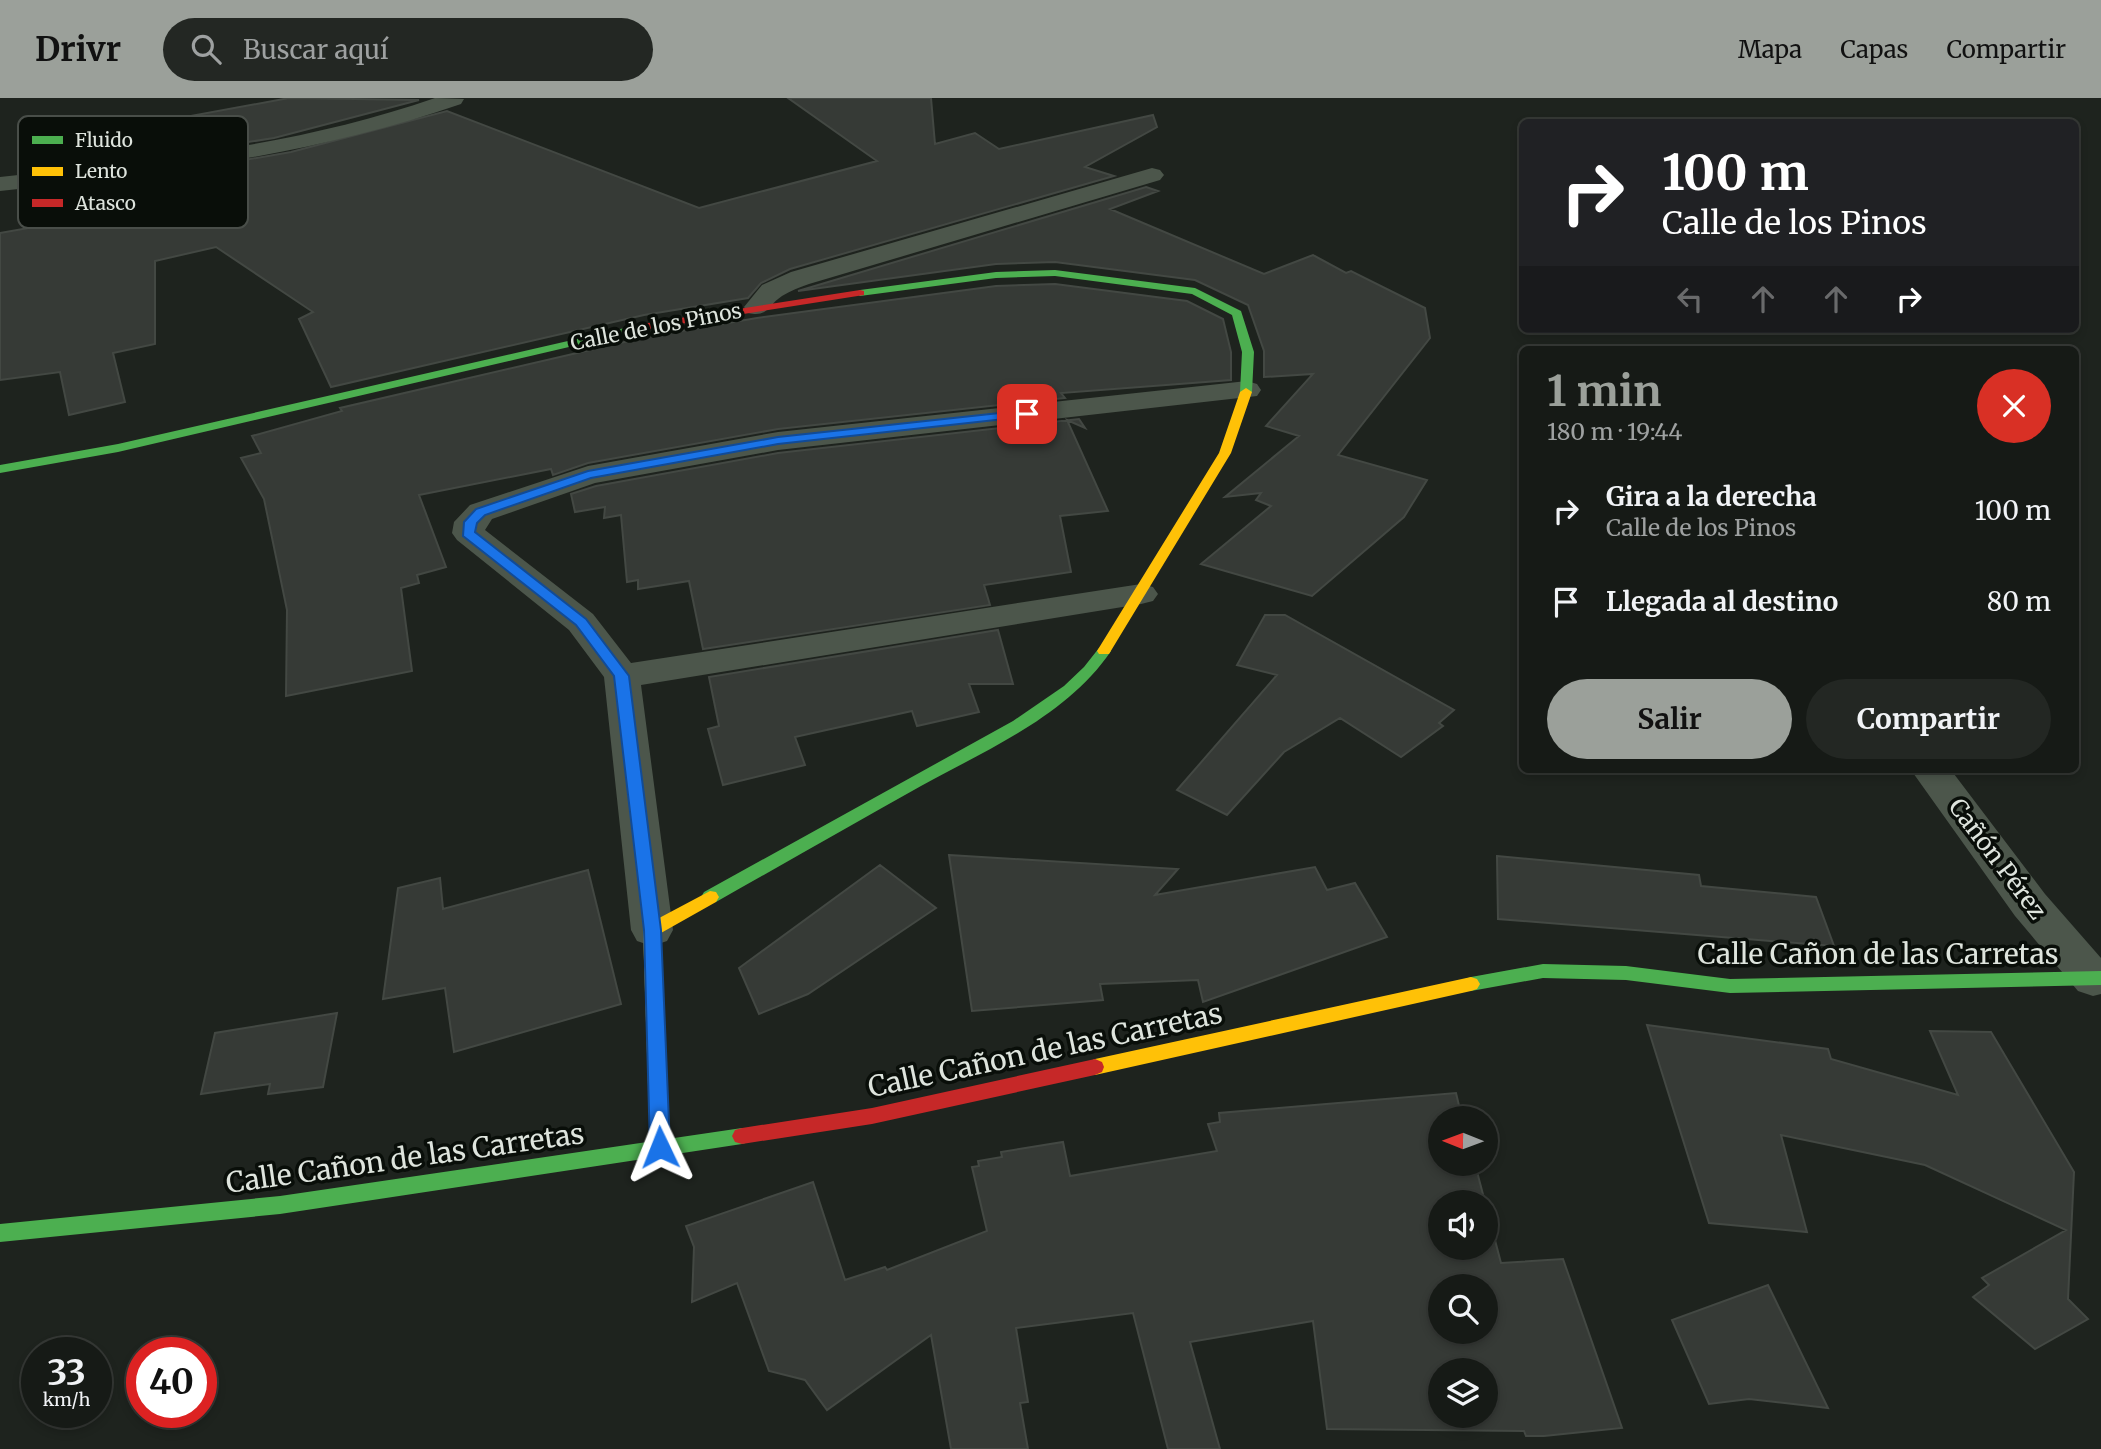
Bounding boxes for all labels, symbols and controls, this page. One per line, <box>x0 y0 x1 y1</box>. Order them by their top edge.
search box <box>163 18 653 81</box>
text: Drivr <box>35 29 121 70</box>
icon: search <box>187 30 225 68</box>
text: Buscar aquí <box>243 33 388 66</box>
text: Mapa <box>1738 34 1802 65</box>
text: Capas <box>1840 34 1908 65</box>
text: Compartir <box>1946 34 2066 65</box>
legend <box>18 116 248 228</box>
text: Fluido <box>75 128 133 152</box>
text: 100 m <box>1662 142 1809 203</box>
icon: right <box>1547 147 1638 238</box>
text: Lento <box>75 159 127 183</box>
text: Atasco <box>74 191 136 215</box>
text: Calle de los Pinos <box>1662 203 1927 243</box>
icon: left <box>1671 280 1709 318</box>
icon: ahead <box>1744 280 1782 318</box>
icon: ahead <box>1817 280 1855 318</box>
icon: right <box>1890 280 1928 318</box>
street label: Calle de los Pinos <box>568 297 744 356</box>
text: 1 min <box>1547 365 1661 417</box>
button: close <box>1977 369 2051 443</box>
pin <box>997 384 1057 444</box>
icon: arrive <box>1008 395 1046 433</box>
text: 180 m · 19:44 <box>1547 417 1683 446</box>
text: Gira a la derecha <box>1606 480 1817 513</box>
icon: right <box>1547 492 1585 530</box>
text: 100 m <box>1975 494 2051 527</box>
text: Calle de los Pinos <box>1606 513 1796 542</box>
icon: arrive <box>1547 583 1585 621</box>
text: Llegada al destino <box>1606 585 1838 618</box>
text: 80 m <box>1987 585 2051 618</box>
button: Salir <box>1547 679 1792 759</box>
button: Compartir <box>1806 679 2051 759</box>
street label: Cañón Pérez <box>1942 792 2053 925</box>
street label: Calle Cañon de las Carretas <box>1697 936 2059 972</box>
street label: Calle Cañon de las Carretas <box>865 995 1225 1105</box>
north arrow <box>1428 1106 1498 1176</box>
map controls <box>1428 1106 1498 1428</box>
position arrow <box>623 1110 697 1184</box>
street label: Calle Cañon de las Carretas <box>224 1115 586 1201</box>
button: sound <box>1428 1190 1498 1260</box>
button: search <box>1428 1274 1498 1344</box>
speed limit sign: 40 <box>126 1337 217 1428</box>
text: 33 <box>47 1351 86 1395</box>
button: layers <box>1428 1358 1498 1428</box>
text: km/h <box>43 1388 90 1411</box>

